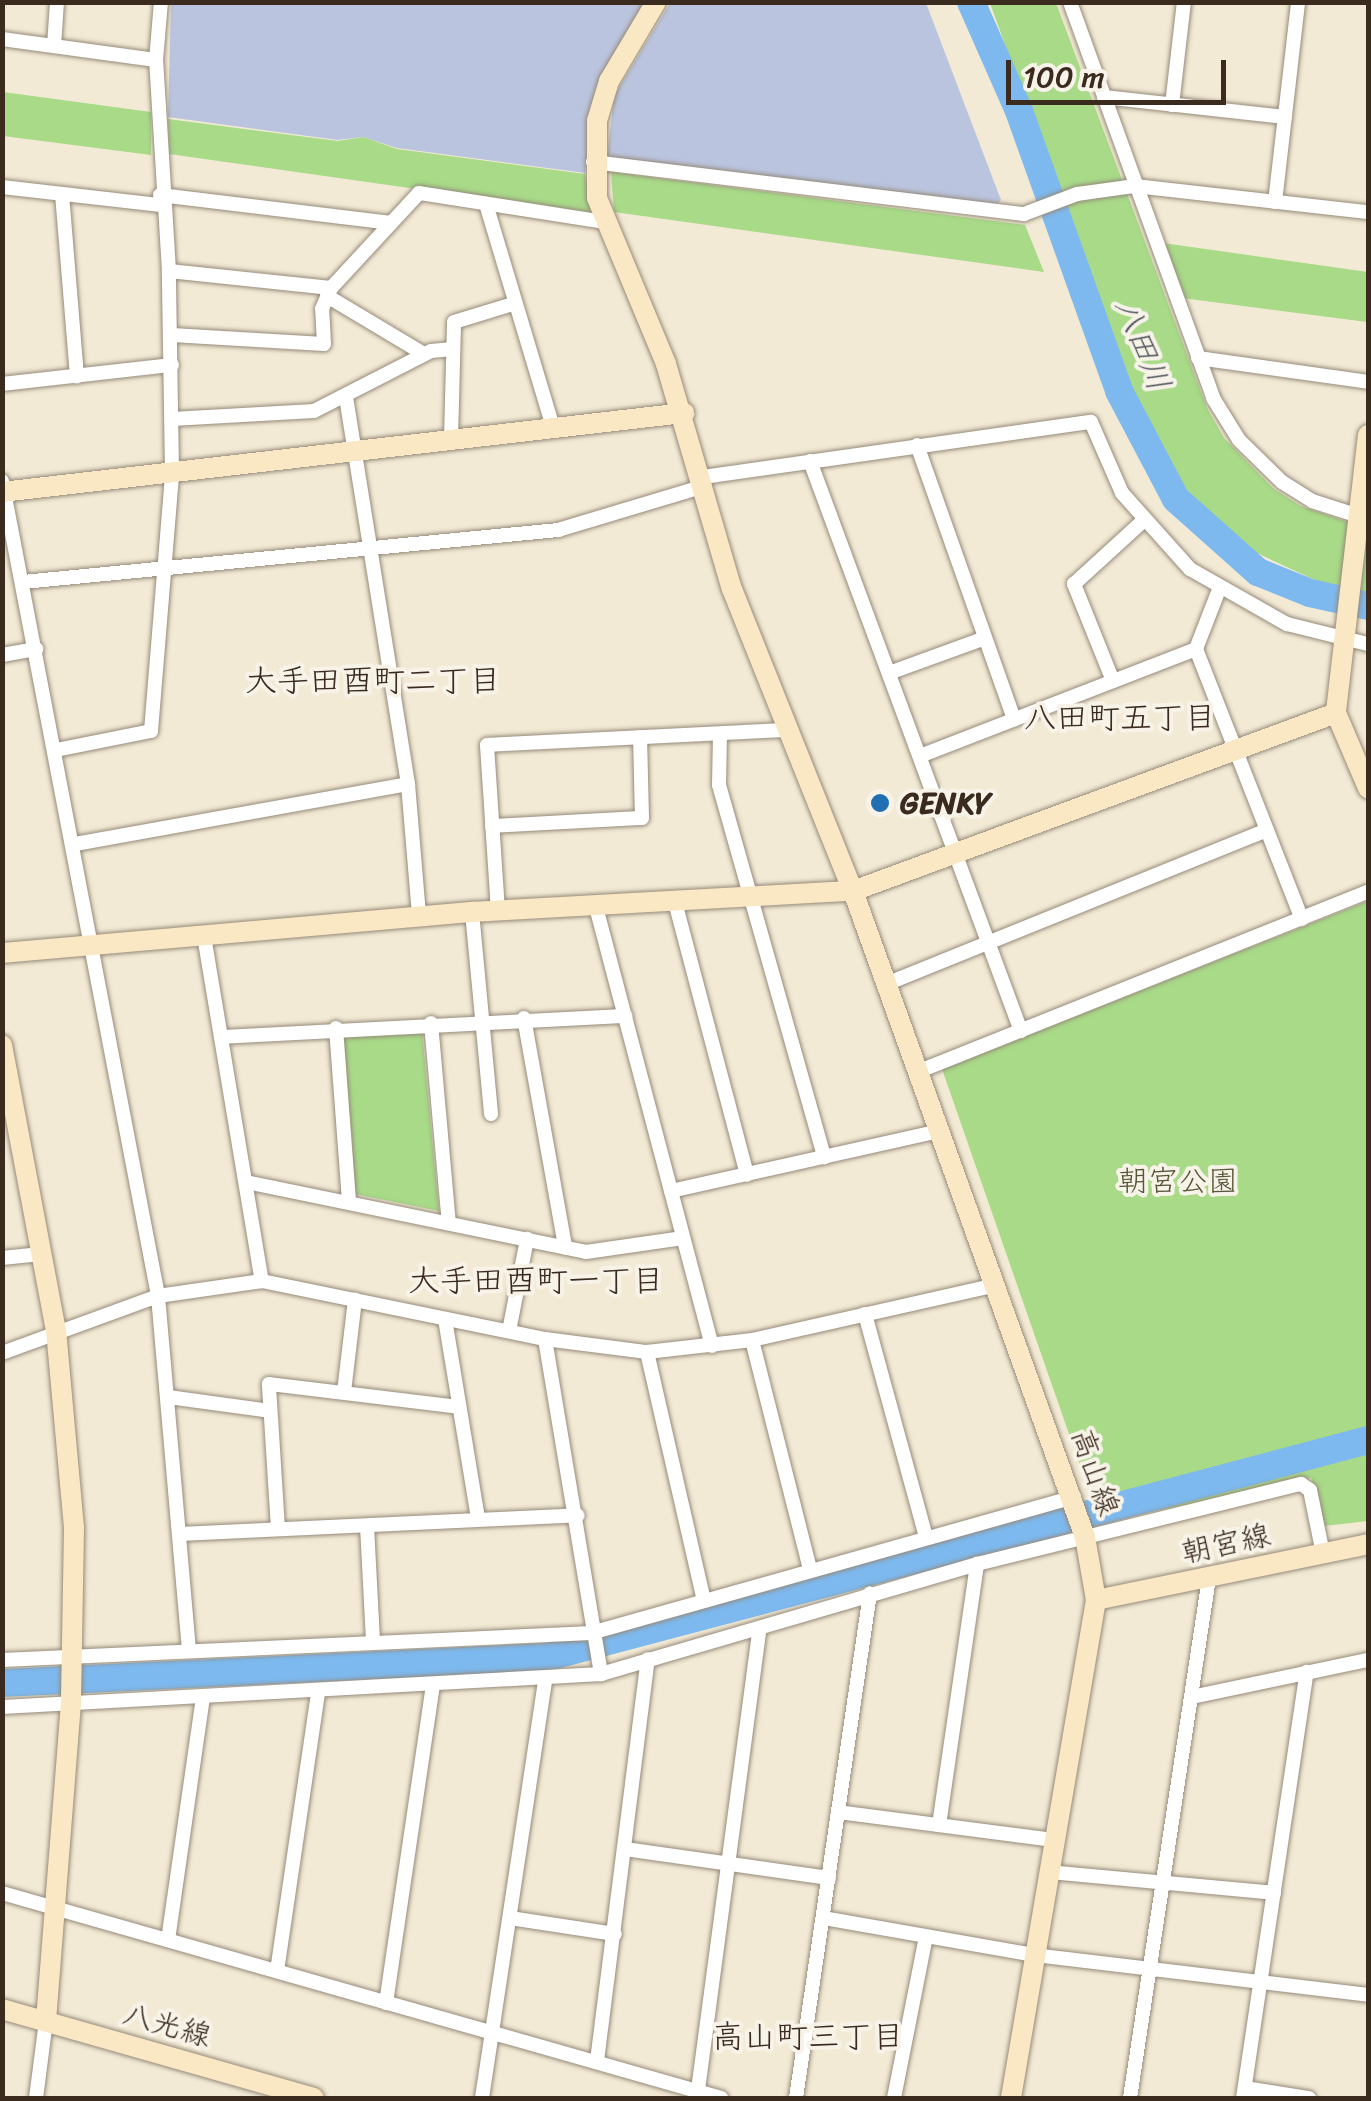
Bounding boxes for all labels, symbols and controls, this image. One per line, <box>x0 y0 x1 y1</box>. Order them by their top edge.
scale bar <box>1011 40 1231 102</box>
text: 100 m <box>1023 50 1105 104</box>
water label: 八田川 <box>1106 293 1178 397</box>
district label: 大手田酉町二丁目 <box>245 662 501 700</box>
district label: 八田町五丁目 <box>1024 699 1216 737</box>
place label: GENKY <box>900 785 991 821</box>
marker: GENKY <box>869 792 891 814</box>
park label: 朝宮公園 <box>1118 1163 1238 1199</box>
district label: 大手田酉町一丁目 <box>408 1262 664 1300</box>
street label: 高山線 <box>1063 1424 1127 1520</box>
street label: 朝宮線 <box>1178 1517 1274 1571</box>
street label: 八光線 <box>119 1995 215 2055</box>
district label: 高山町三丁目 <box>712 2018 904 2056</box>

